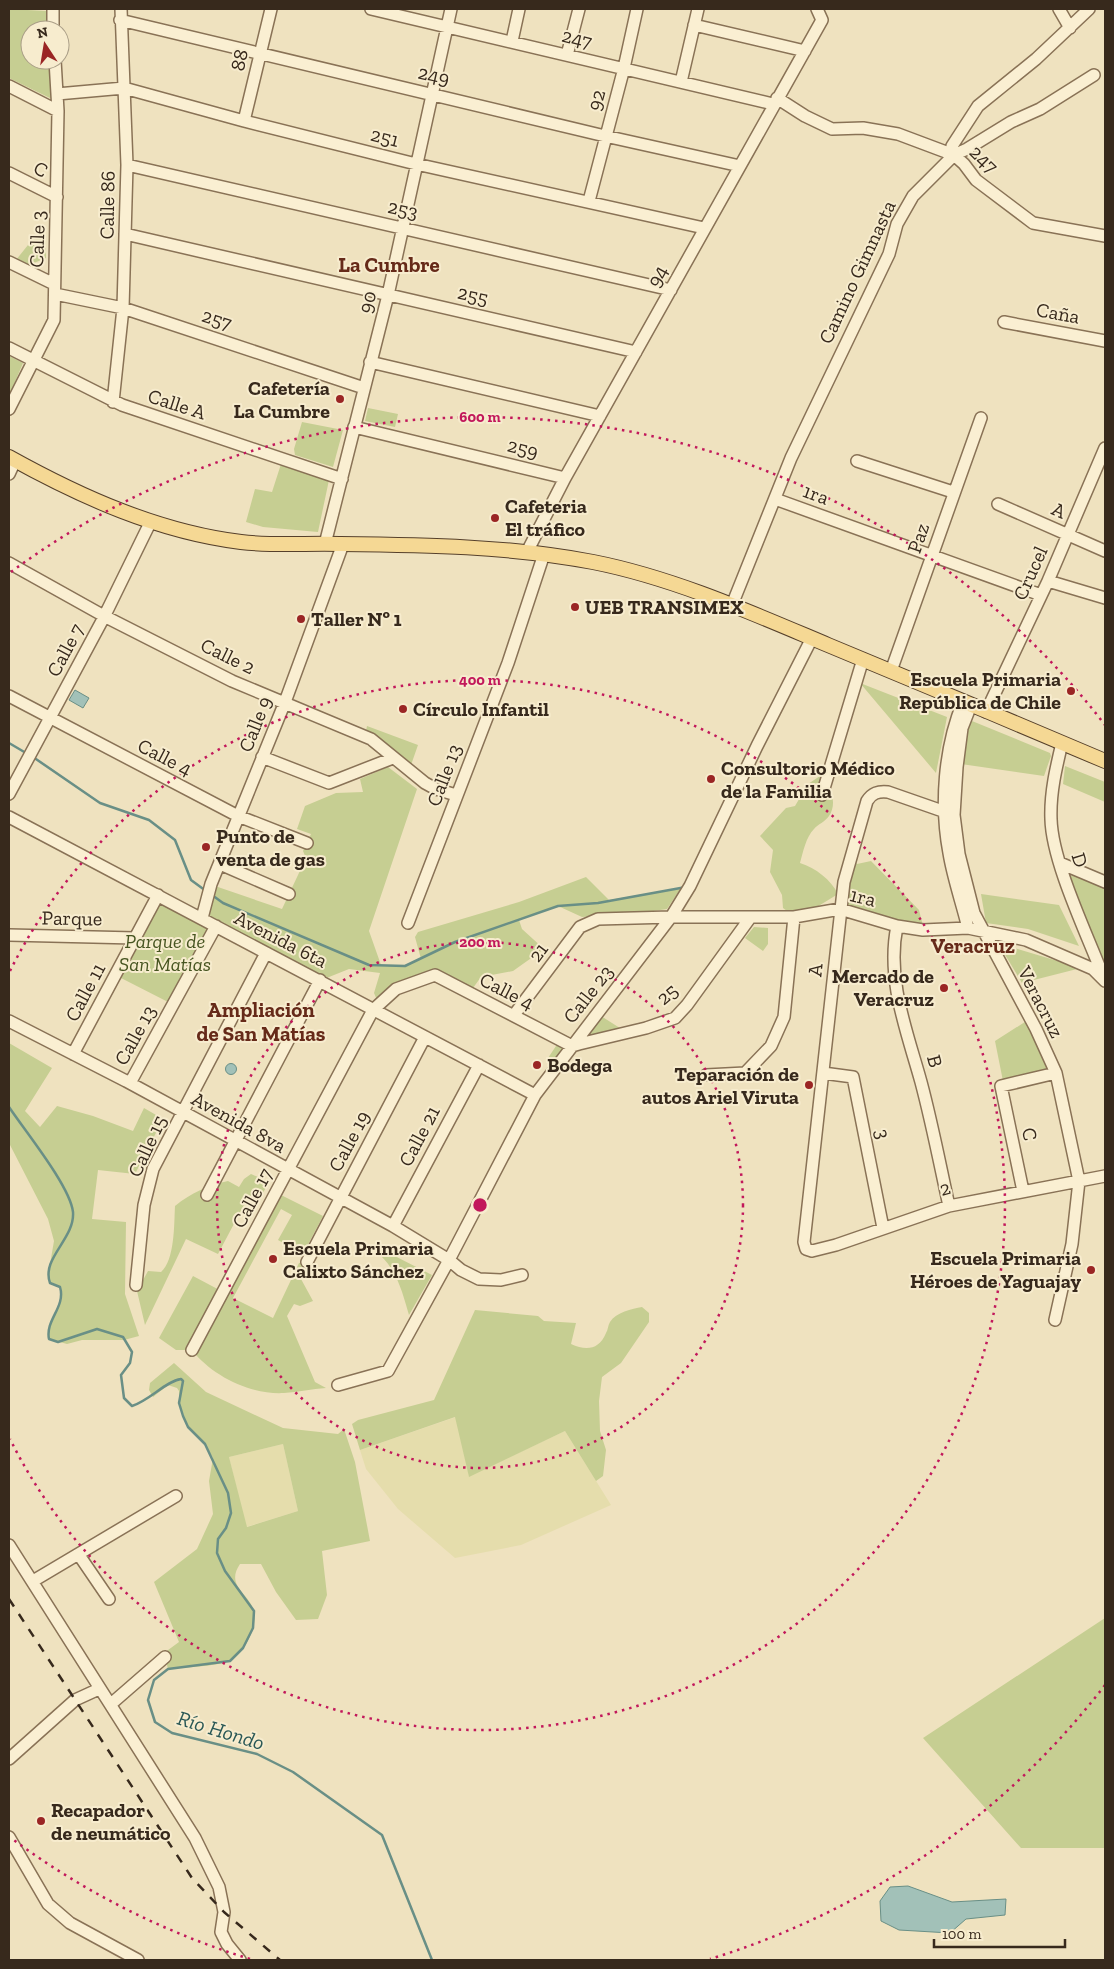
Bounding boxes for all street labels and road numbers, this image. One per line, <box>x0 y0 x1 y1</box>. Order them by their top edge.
street label: 247 <box>559 23 595 53</box>
street label: 88 <box>225 47 253 73</box>
street label: 249 <box>416 60 452 90</box>
street label: 92 <box>582 87 610 113</box>
street label: 251 <box>368 122 402 152</box>
street label: 247 <box>965 140 1004 179</box>
street label: C <box>30 155 52 183</box>
street label: Calle 86 <box>94 171 120 239</box>
street label: 253 <box>386 194 420 224</box>
street label: Camino Gimnasta <box>813 196 901 347</box>
street label: Calle 3 <box>24 210 50 268</box>
street label: 94 <box>641 261 673 291</box>
street label: 255 <box>455 280 491 310</box>
street label: 90 <box>353 288 381 316</box>
street label: Caña <box>1034 297 1082 329</box>
street label: 257 <box>199 303 236 335</box>
street label: Calle A <box>145 383 210 425</box>
street label: 259 <box>505 433 541 463</box>
street label: 1ra <box>800 478 833 510</box>
street label: A <box>1048 496 1071 524</box>
street label: Paz <box>902 520 934 556</box>
street label: Crucel <box>1008 542 1052 604</box>
street label: Calle 7 <box>41 619 89 681</box>
street label: Calle 2 <box>197 633 259 679</box>
street label: Calle 9 <box>233 693 277 755</box>
street label: Calle 4 <box>134 733 196 781</box>
street label: Calle 13 <box>421 741 467 809</box>
street label: D <box>1066 850 1094 870</box>
street label: 1ra <box>848 882 879 912</box>
street label: Parque <box>41 905 103 931</box>
street label: Avenida 6ta <box>230 905 332 973</box>
street label: 21 <box>523 937 553 966</box>
street label: Calle 11 <box>60 958 110 1025</box>
street label: Calle 23 <box>558 960 618 1028</box>
street label: A <box>802 961 828 978</box>
street label: Veracruz <box>1012 961 1069 1042</box>
street label: Calle 4 <box>476 967 538 1015</box>
street label: 25 <box>651 978 683 1010</box>
street label: Calle 13 <box>109 1001 161 1069</box>
street label: B <box>922 1052 948 1070</box>
street label: Avenida 8va <box>188 1086 291 1158</box>
street label: Calle 21 <box>393 1101 445 1170</box>
street label: Calle 19 <box>323 1106 375 1176</box>
street label: Calle 15 <box>122 1111 172 1181</box>
street label: C <box>1017 1125 1043 1143</box>
street label: 3 <box>870 1127 896 1141</box>
street label: Calle 17 <box>226 1164 278 1232</box>
street label: 2 <box>937 1175 953 1201</box>

